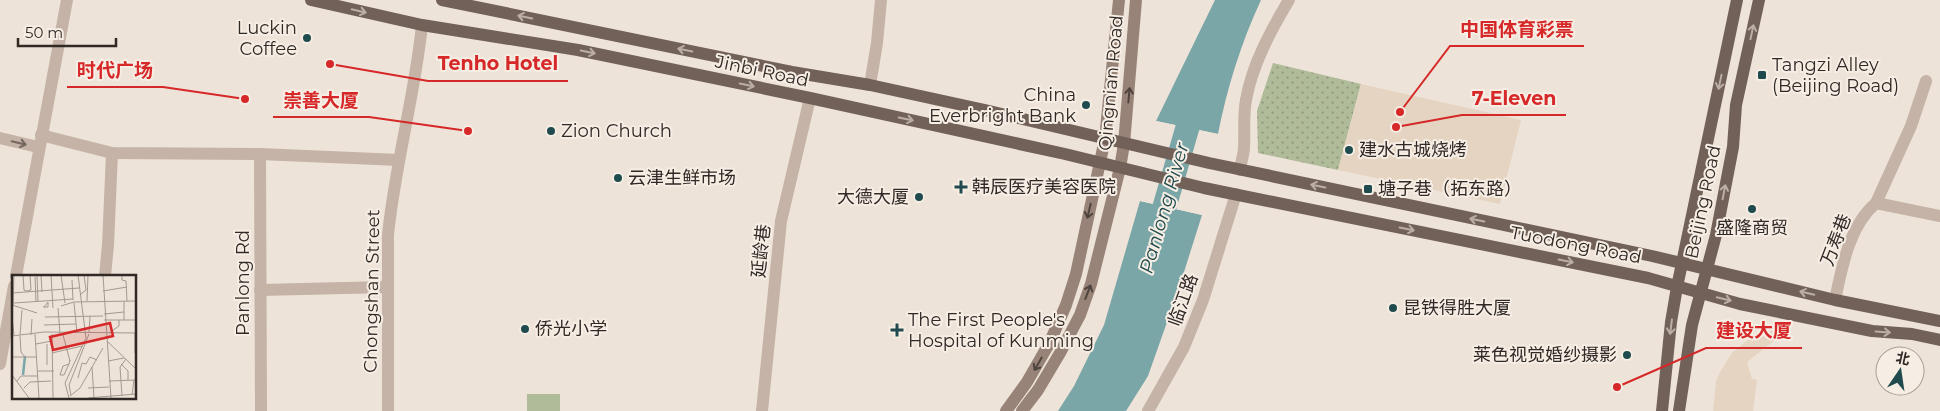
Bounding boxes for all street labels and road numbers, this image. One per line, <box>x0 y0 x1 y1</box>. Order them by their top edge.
street label: Qingnian Road <box>1094 14 1128 152</box>
street label: Jinbi Road <box>712 50 811 92</box>
street label: Beijing Road <box>1680 143 1726 261</box>
street label: Chongshan Street <box>360 209 384 373</box>
street label: 万寿巷 <box>1816 211 1856 269</box>
street label: Tuodong Road <box>1509 221 1643 269</box>
street label: 延龄巷 <box>747 223 775 279</box>
street label: Panlong Rd <box>232 230 254 336</box>
street label: 临江路 <box>1163 271 1203 329</box>

